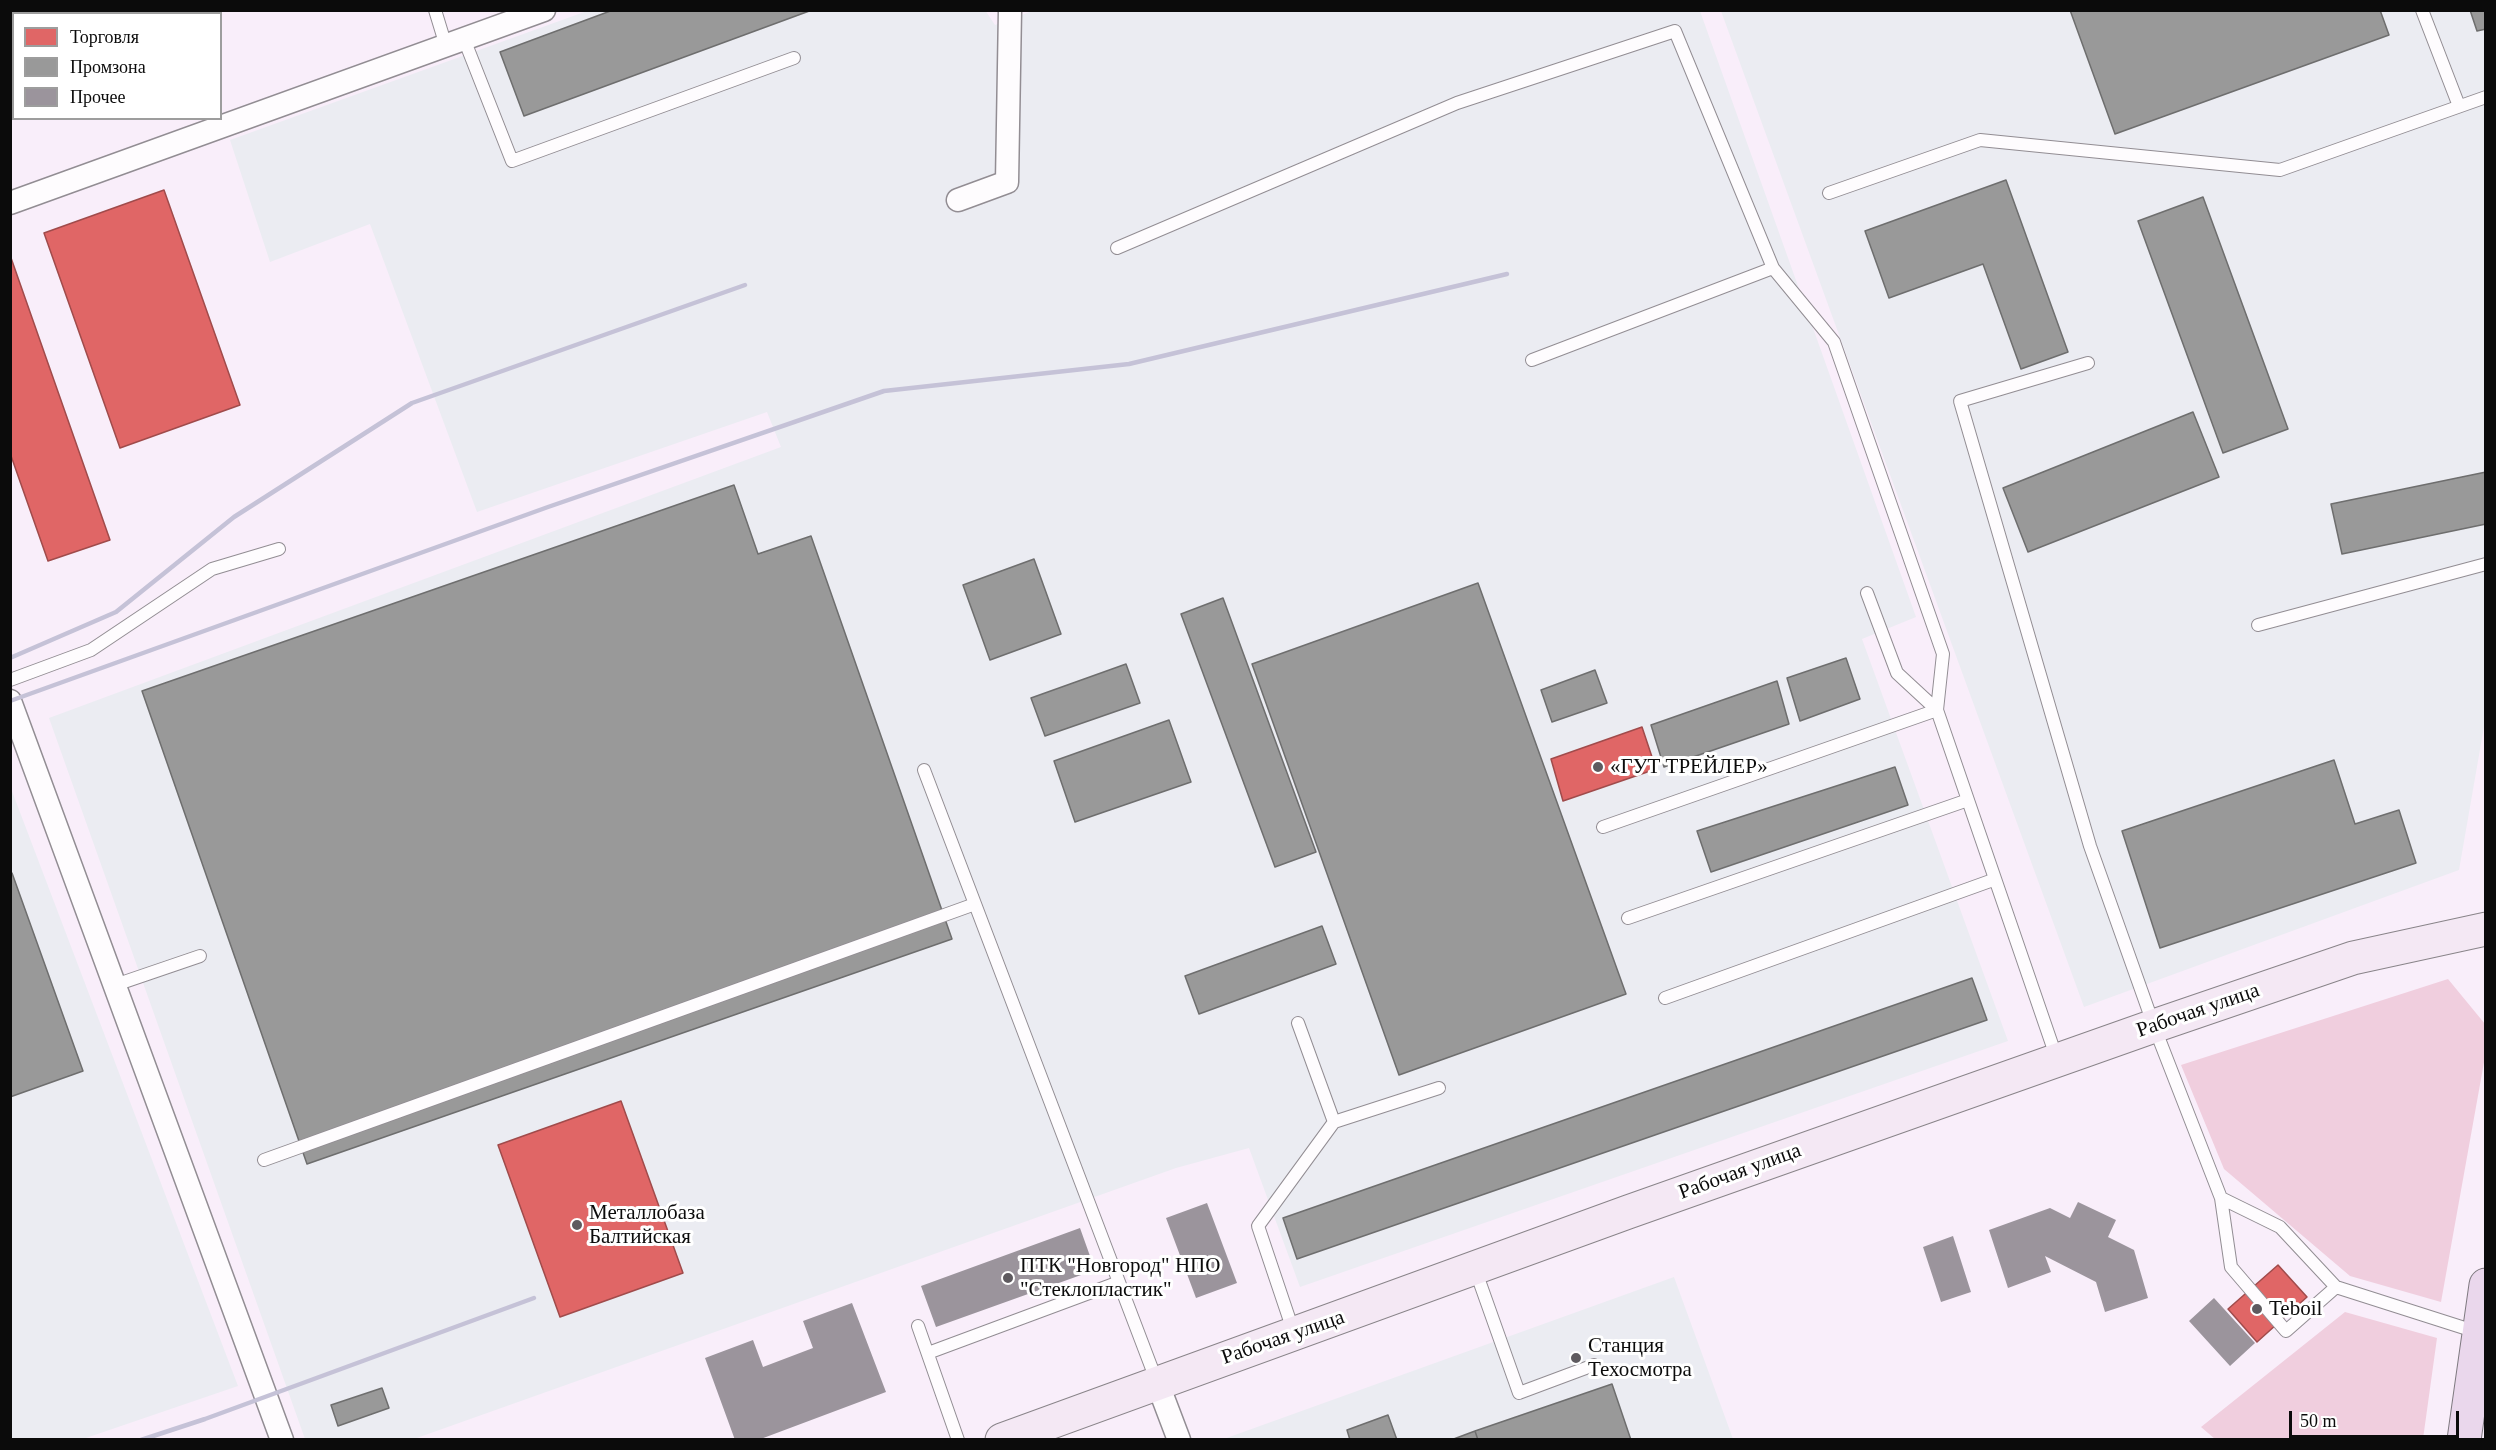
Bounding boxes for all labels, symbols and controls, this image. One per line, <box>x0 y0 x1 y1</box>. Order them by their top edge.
legend <box>12 12 222 120</box>
text: Торговля <box>70 27 139 47</box>
text: Промзона <box>70 57 146 77</box>
text: Прочее <box>70 87 126 107</box>
place label: «ГУТ ТРЕЙЛЕР» <box>1610 754 1768 780</box>
marker: «ГУТ ТРЕЙЛЕР» <box>1591 760 1605 774</box>
street label: Рабочая улица <box>2133 978 2263 1044</box>
street label: Рабочая улица <box>1675 1138 1805 1206</box>
place label: Металлобаза Балтийская <box>589 1200 705 1250</box>
marker: Металлобаза Балтийская <box>570 1218 584 1232</box>
place label: ПТК "Новгород" НПО "Стеклопластик" <box>1020 1253 1220 1303</box>
marker: ПТК "Новгород" НПО "Стеклопластик" <box>1001 1271 1015 1285</box>
place label: Teboil <box>2269 1296 2322 1322</box>
marker: Teboil <box>2250 1302 2264 1316</box>
street label: Рабочая улица <box>1218 1305 1348 1371</box>
place label: Станция Техосмотра <box>1588 1333 1692 1383</box>
marker: Станция Техосмотра <box>1569 1351 1583 1365</box>
scale bar <box>2292 1399 2462 1437</box>
text: 50 m <box>2300 1411 2337 1431</box>

